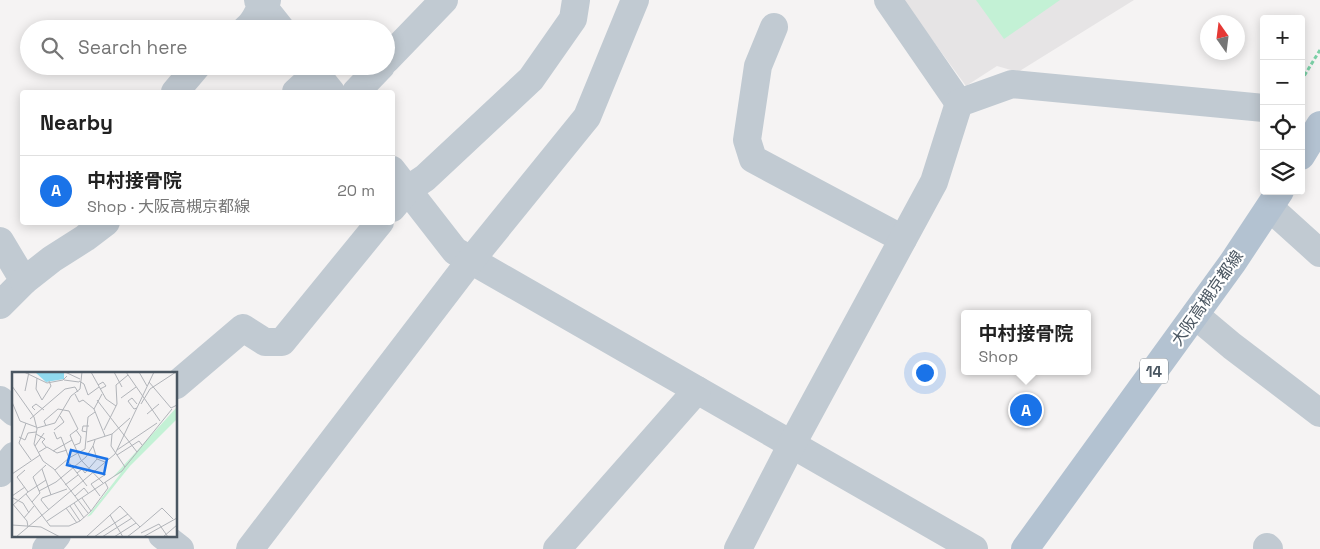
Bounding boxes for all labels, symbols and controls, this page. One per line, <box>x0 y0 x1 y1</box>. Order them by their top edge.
north arrow <box>1200 15 1245 60</box>
map controls <box>1260 15 1305 195</box>
button: + <box>1260 15 1305 60</box>
search box <box>20 20 395 75</box>
icon: search <box>38 34 66 62</box>
text: Search here <box>78 35 188 60</box>
button: − <box>1260 60 1305 105</box>
button: locate <box>1260 105 1305 150</box>
text: Nearby <box>40 109 113 136</box>
button: layers <box>1260 150 1305 195</box>
text: 中村接骨院 <box>87 168 182 193</box>
text: A <box>51 180 61 201</box>
text: 20 m <box>337 180 375 201</box>
text: Shop · 大阪高槻京都線 <box>87 196 250 217</box>
street label: 大阪高槻京都線 <box>1166 246 1248 350</box>
popup <box>961 310 1091 375</box>
text: 中村接骨院 <box>978 321 1074 346</box>
text: Shop <box>978 346 1018 367</box>
road number: 14 <box>1140 358 1168 384</box>
your location <box>912 360 938 386</box>
inset map <box>12 372 178 536</box>
pin: A <box>1010 391 1042 429</box>

